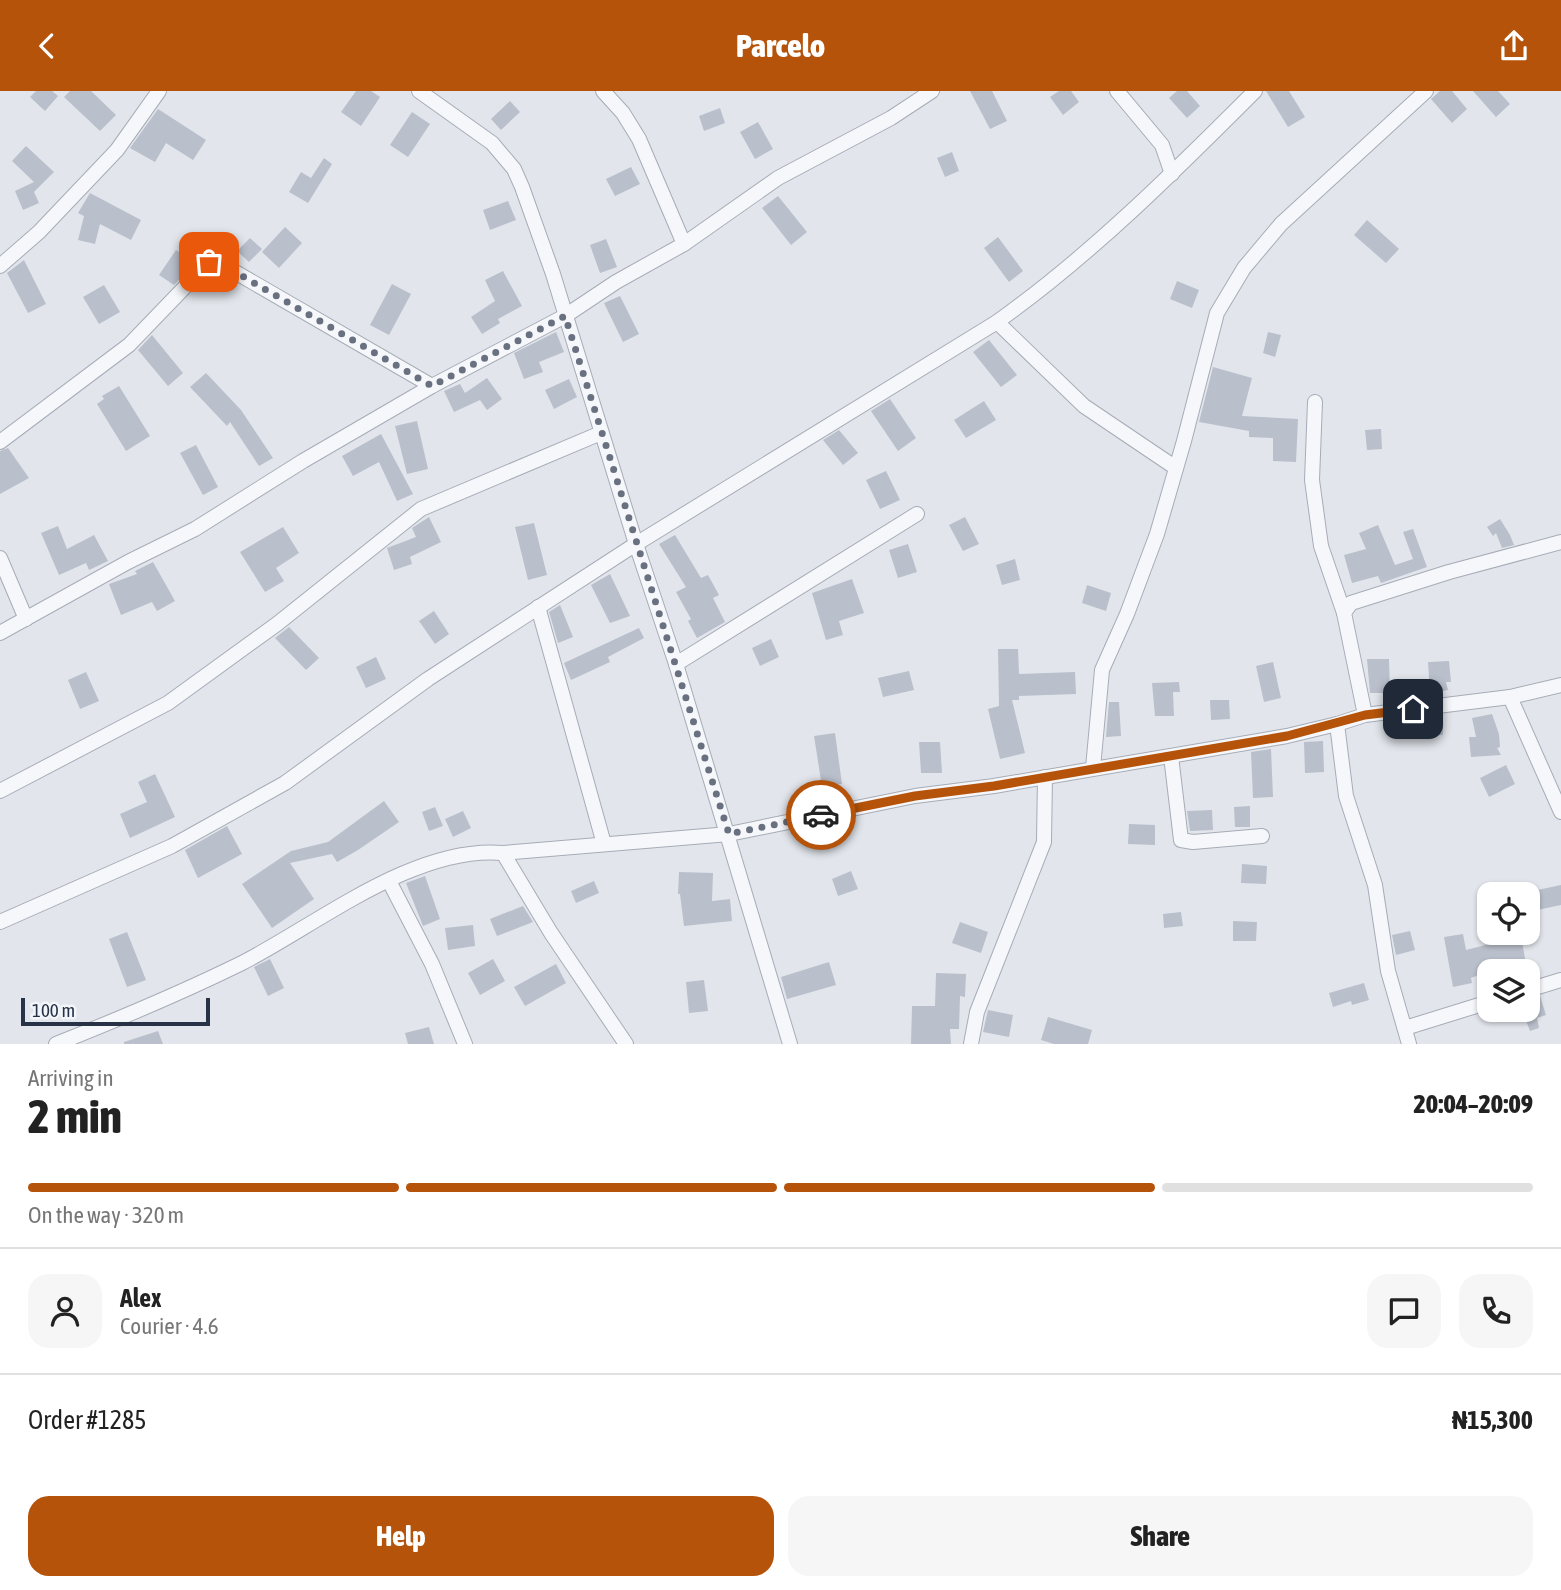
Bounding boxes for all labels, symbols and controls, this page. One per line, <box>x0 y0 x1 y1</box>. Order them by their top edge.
icon: back <box>28 27 66 65</box>
text: Parcelo <box>736 27 825 64</box>
icon: share <box>1495 27 1533 65</box>
pin <box>179 232 239 292</box>
icon: bag <box>190 243 228 281</box>
pin <box>1383 679 1443 739</box>
icon: home <box>1394 690 1432 728</box>
courier <box>786 780 856 850</box>
icon: car <box>802 796 840 834</box>
map controls <box>1477 882 1540 1022</box>
button: locate <box>1477 882 1540 945</box>
button: layers <box>1477 959 1540 1022</box>
scale bar <box>21 995 210 1027</box>
text: 100 m <box>32 999 75 1021</box>
text: Arriving in <box>28 1065 114 1091</box>
text: 20:04–20:09 <box>1414 1089 1533 1119</box>
text: 2 min <box>28 1090 122 1143</box>
text: On the way · 320 m <box>28 1202 184 1228</box>
button: person <box>28 1274 102 1348</box>
button: chat <box>1367 1274 1441 1348</box>
button: phone <box>1459 1274 1533 1348</box>
text: Alex <box>120 1283 161 1313</box>
text: Courier · 4.6 <box>120 1313 219 1339</box>
text: Order #1285 <box>28 1405 147 1435</box>
text: ₦15,300 <box>1452 1405 1533 1435</box>
button: Help <box>28 1496 774 1576</box>
button: Share <box>788 1496 1533 1576</box>

